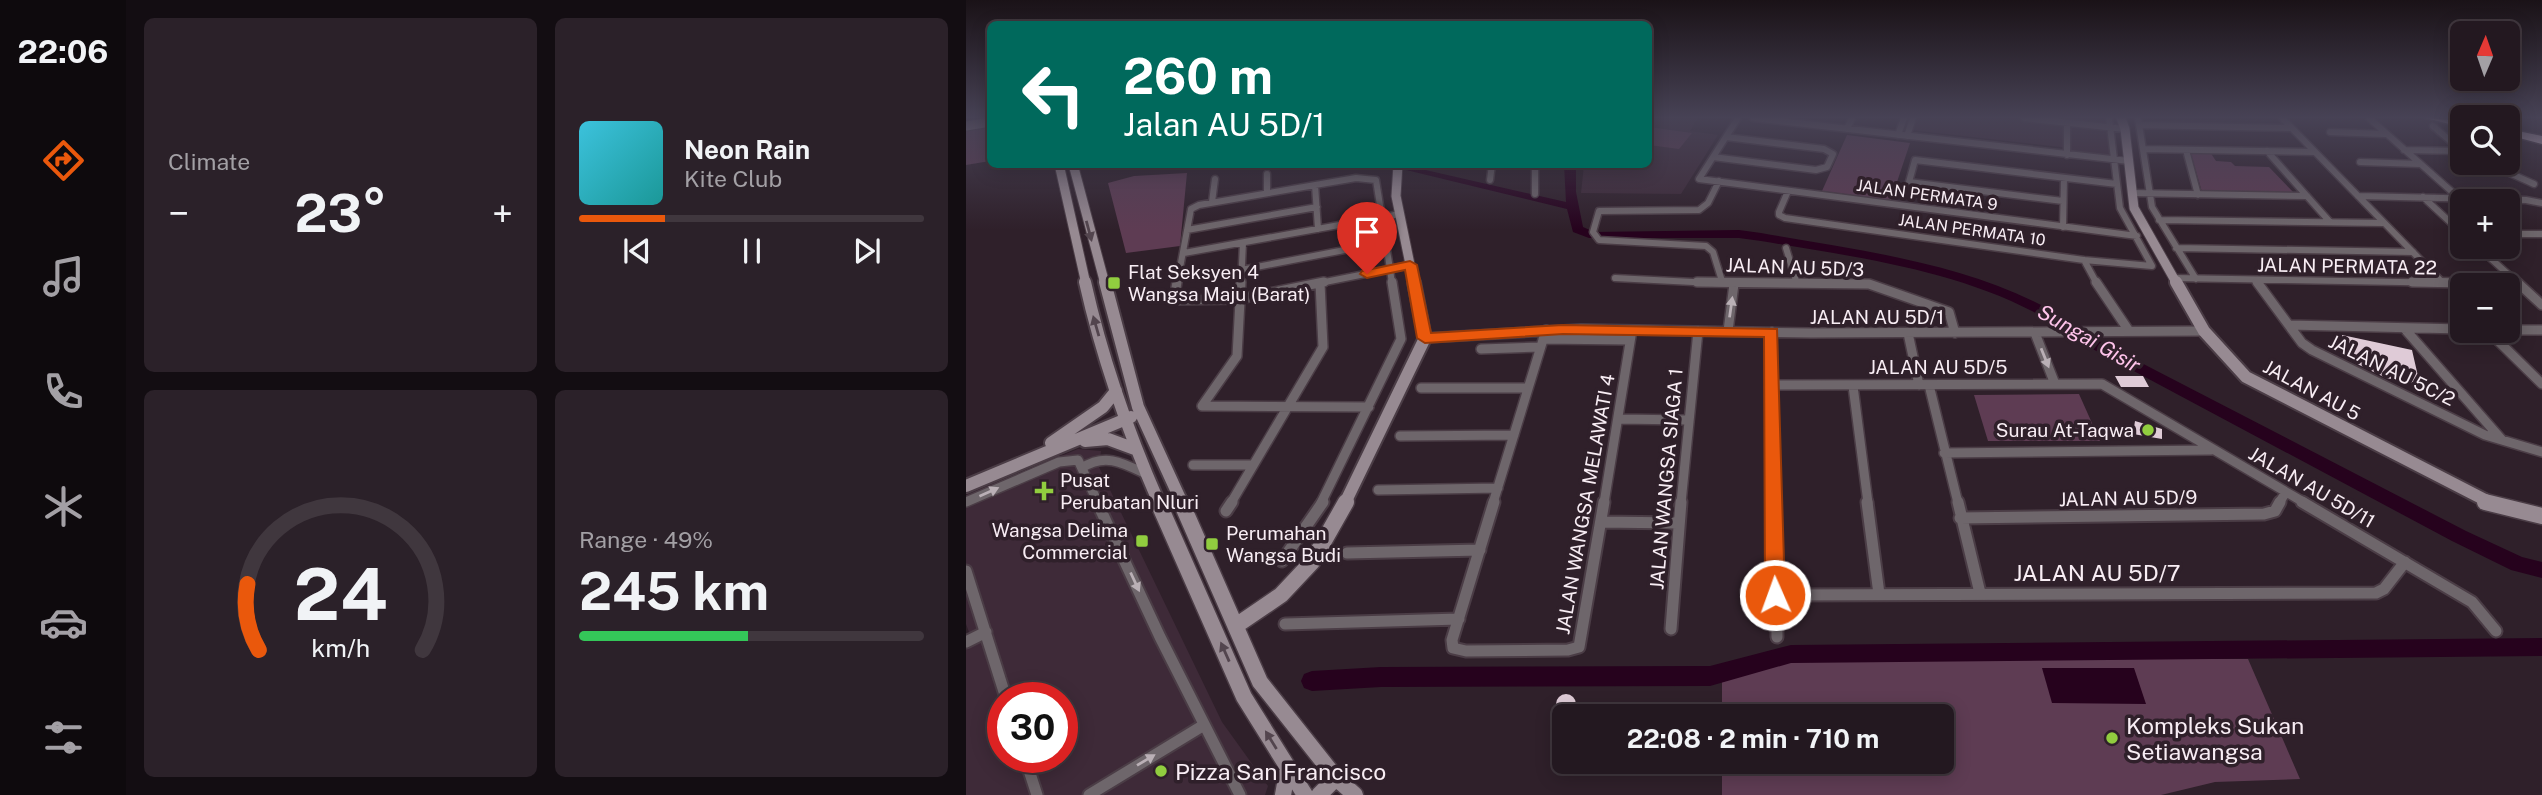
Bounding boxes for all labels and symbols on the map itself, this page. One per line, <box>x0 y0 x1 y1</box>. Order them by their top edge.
north arrow <box>2450 21 2520 91</box>
street label: JALAN PERMATA 9 <box>1855 176 1999 214</box>
pin <box>1337 202 1397 274</box>
street label: JALAN PERMATA 10 <box>1897 210 2047 250</box>
one-way arrow <box>1085 220 1095 241</box>
street label: JALAN PERMATA 22 <box>2257 253 2437 279</box>
street label: JALAN AU 5D/3 <box>1725 254 1865 280</box>
place label: Flat Seksyen 4 Wangsa Maju (Barat) <box>1128 261 1310 305</box>
marker: Flat Seksyen 4 Wangsa Maju (Barat) <box>1106 275 1122 291</box>
one-way arrow <box>1726 296 1737 318</box>
water label: Sungai Gisir <box>2033 299 2146 378</box>
street label: JALAN AU 5D/1 <box>1810 306 1944 328</box>
one-way arrow <box>1090 315 1101 337</box>
street label: JALAN AU 5C/2 <box>2325 330 2459 410</box>
one-way arrow <box>2039 348 2050 369</box>
street label: JALAN AU 5 <box>2260 355 2364 425</box>
street label: JALAN AU 5D/5 <box>1869 356 2007 378</box>
street label: JALAN WANGSA SIAGA 1 <box>1645 367 1687 591</box>
street label: JALAN WANGSA MELAWATI 4 <box>1551 372 1619 636</box>
place label: Surau At-Taqwa <box>1996 419 2134 441</box>
marker: Surau At-Taqwa <box>2140 422 2156 438</box>
street label: JALAN AU 5D/11 <box>2245 442 2379 532</box>
place label: Pusat Perubatan Nluri <box>1060 469 1199 513</box>
marker: Pusat Perubatan Nluri <box>1034 481 1054 501</box>
one-way arrow <box>979 486 999 497</box>
street label: JALAN AU 5D/9 <box>2059 486 2197 510</box>
place label: Wangsa Delima Commercial <box>992 519 1128 563</box>
place label: Perumahan Wangsa Budi <box>1226 522 1341 566</box>
marker: Wangsa Delima Commercial <box>1134 533 1150 549</box>
marker: Perumahan Wangsa Budi <box>1204 536 1220 552</box>
position arrow <box>1738 558 1812 632</box>
street label: JALAN AU 5D/7 <box>2013 559 2181 586</box>
one-way arrow <box>1130 572 1141 593</box>
one-way arrow <box>1219 642 1231 662</box>
speed limit sign: 30 <box>987 682 1078 773</box>
place label: Kompleks Sukan Setiawangsa <box>2126 712 2304 765</box>
marker: Kompleks Sukan Setiawangsa <box>2104 730 2120 746</box>
one-way arrow <box>1265 731 1278 750</box>
one-way arrow <box>1136 753 1155 766</box>
place label: Pizza San Francisco <box>1175 758 1386 785</box>
marker: Pizza San Francisco <box>1153 763 1169 779</box>

